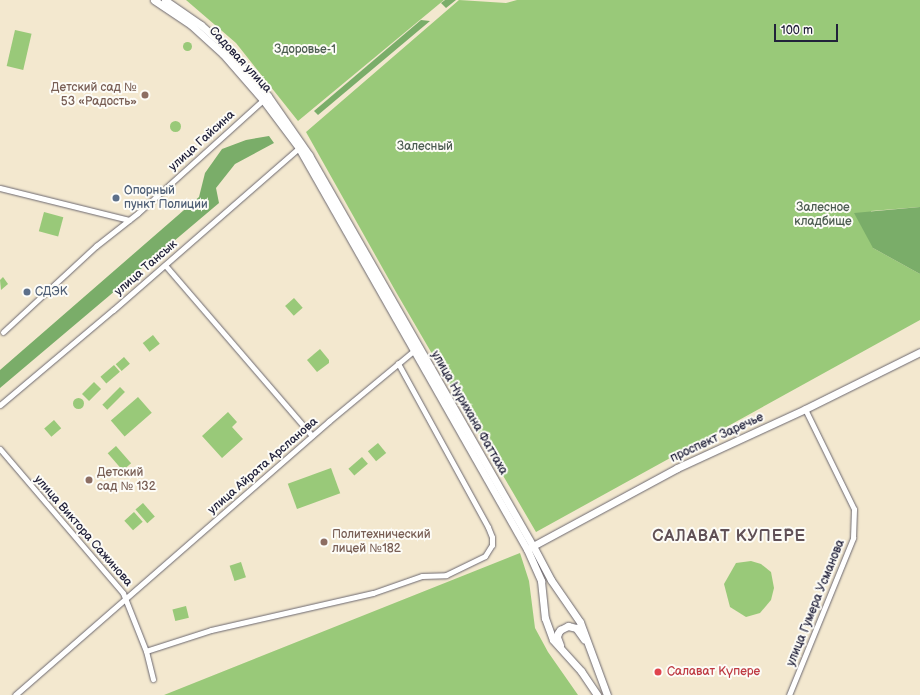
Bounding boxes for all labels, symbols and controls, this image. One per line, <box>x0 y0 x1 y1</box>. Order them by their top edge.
scale bar <box>776 16 840 42</box>
text: 100 m <box>781 23 813 38</box>
street label: Садовая улица <box>206 24 274 96</box>
park label: Здоровье-1 <box>274 43 336 57</box>
place label: Детский сад № 53 «Радость» <box>51 81 137 109</box>
marker: Детский сад № 53 «Радость» <box>140 90 150 100</box>
street label: улица Гайсина <box>166 108 238 174</box>
park label: Залесный <box>397 140 453 154</box>
place label: Опорный пункт Полиции <box>124 184 208 212</box>
marker: Опорный пункт Полиции <box>111 193 121 203</box>
park label: Залесное кладбище <box>794 201 852 229</box>
street label: улица Тансык <box>112 237 180 299</box>
place label: СДЭК <box>35 285 67 299</box>
marker: СДЭК <box>22 287 32 297</box>
street label: улица Нурихана Фаттаха <box>428 348 510 478</box>
street label: проспект Заречье <box>668 410 766 466</box>
street label: улица Айрата Арсланова <box>205 415 321 517</box>
place label: Детский сад № 132 <box>97 466 156 494</box>
street label: улица Виктора Сажинова <box>31 472 135 590</box>
marker: Детский сад № 132 <box>84 475 94 485</box>
district label: САЛАВАТ КУПЕРЕ <box>652 527 806 547</box>
place label: Политехнический лицей №182 <box>332 528 431 556</box>
marker: Политехнический лицей №182 <box>319 537 329 547</box>
street label: улица Гумера Усманова <box>784 538 848 668</box>
place label: Салават Күпере <box>667 665 760 679</box>
marker: Салават Күпере <box>652 666 664 678</box>

